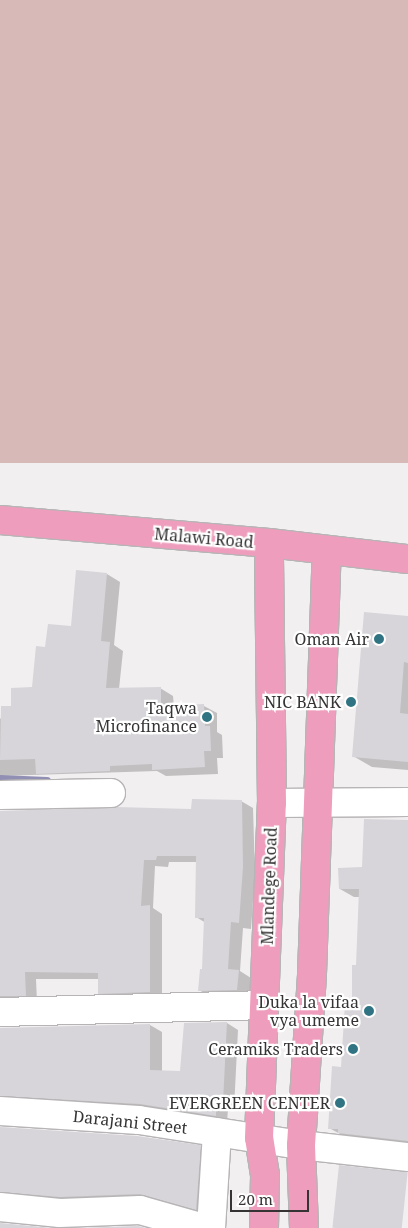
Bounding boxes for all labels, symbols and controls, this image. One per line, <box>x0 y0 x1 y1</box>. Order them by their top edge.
street label: Malawi Road <box>154 524 254 552</box>
place label: Oman Air <box>295 629 369 649</box>
marker: Oman Air <box>373 633 385 645</box>
place label: NIC BANK <box>264 692 341 712</box>
marker: NIC BANK <box>345 696 357 708</box>
place label: Taqwa Microfinance <box>96 698 197 736</box>
marker: Taqwa Microfinance <box>201 711 213 723</box>
street label: Mlandege Road <box>257 827 281 945</box>
place label: Duka la vifaa vya umeme <box>258 992 359 1030</box>
marker: Duka la vifaa vya umeme <box>363 1005 375 1017</box>
place label: Ceramiks Traders <box>208 1039 343 1059</box>
marker: Ceramiks Traders <box>347 1043 359 1055</box>
place label: EVERGREEN CENTER <box>169 1093 330 1113</box>
marker: EVERGREEN CENTER <box>334 1097 346 1109</box>
street label: Darajani Street <box>72 1106 188 1138</box>
scale bar <box>233 1180 312 1212</box>
text: 20 m <box>238 1189 273 1209</box>

